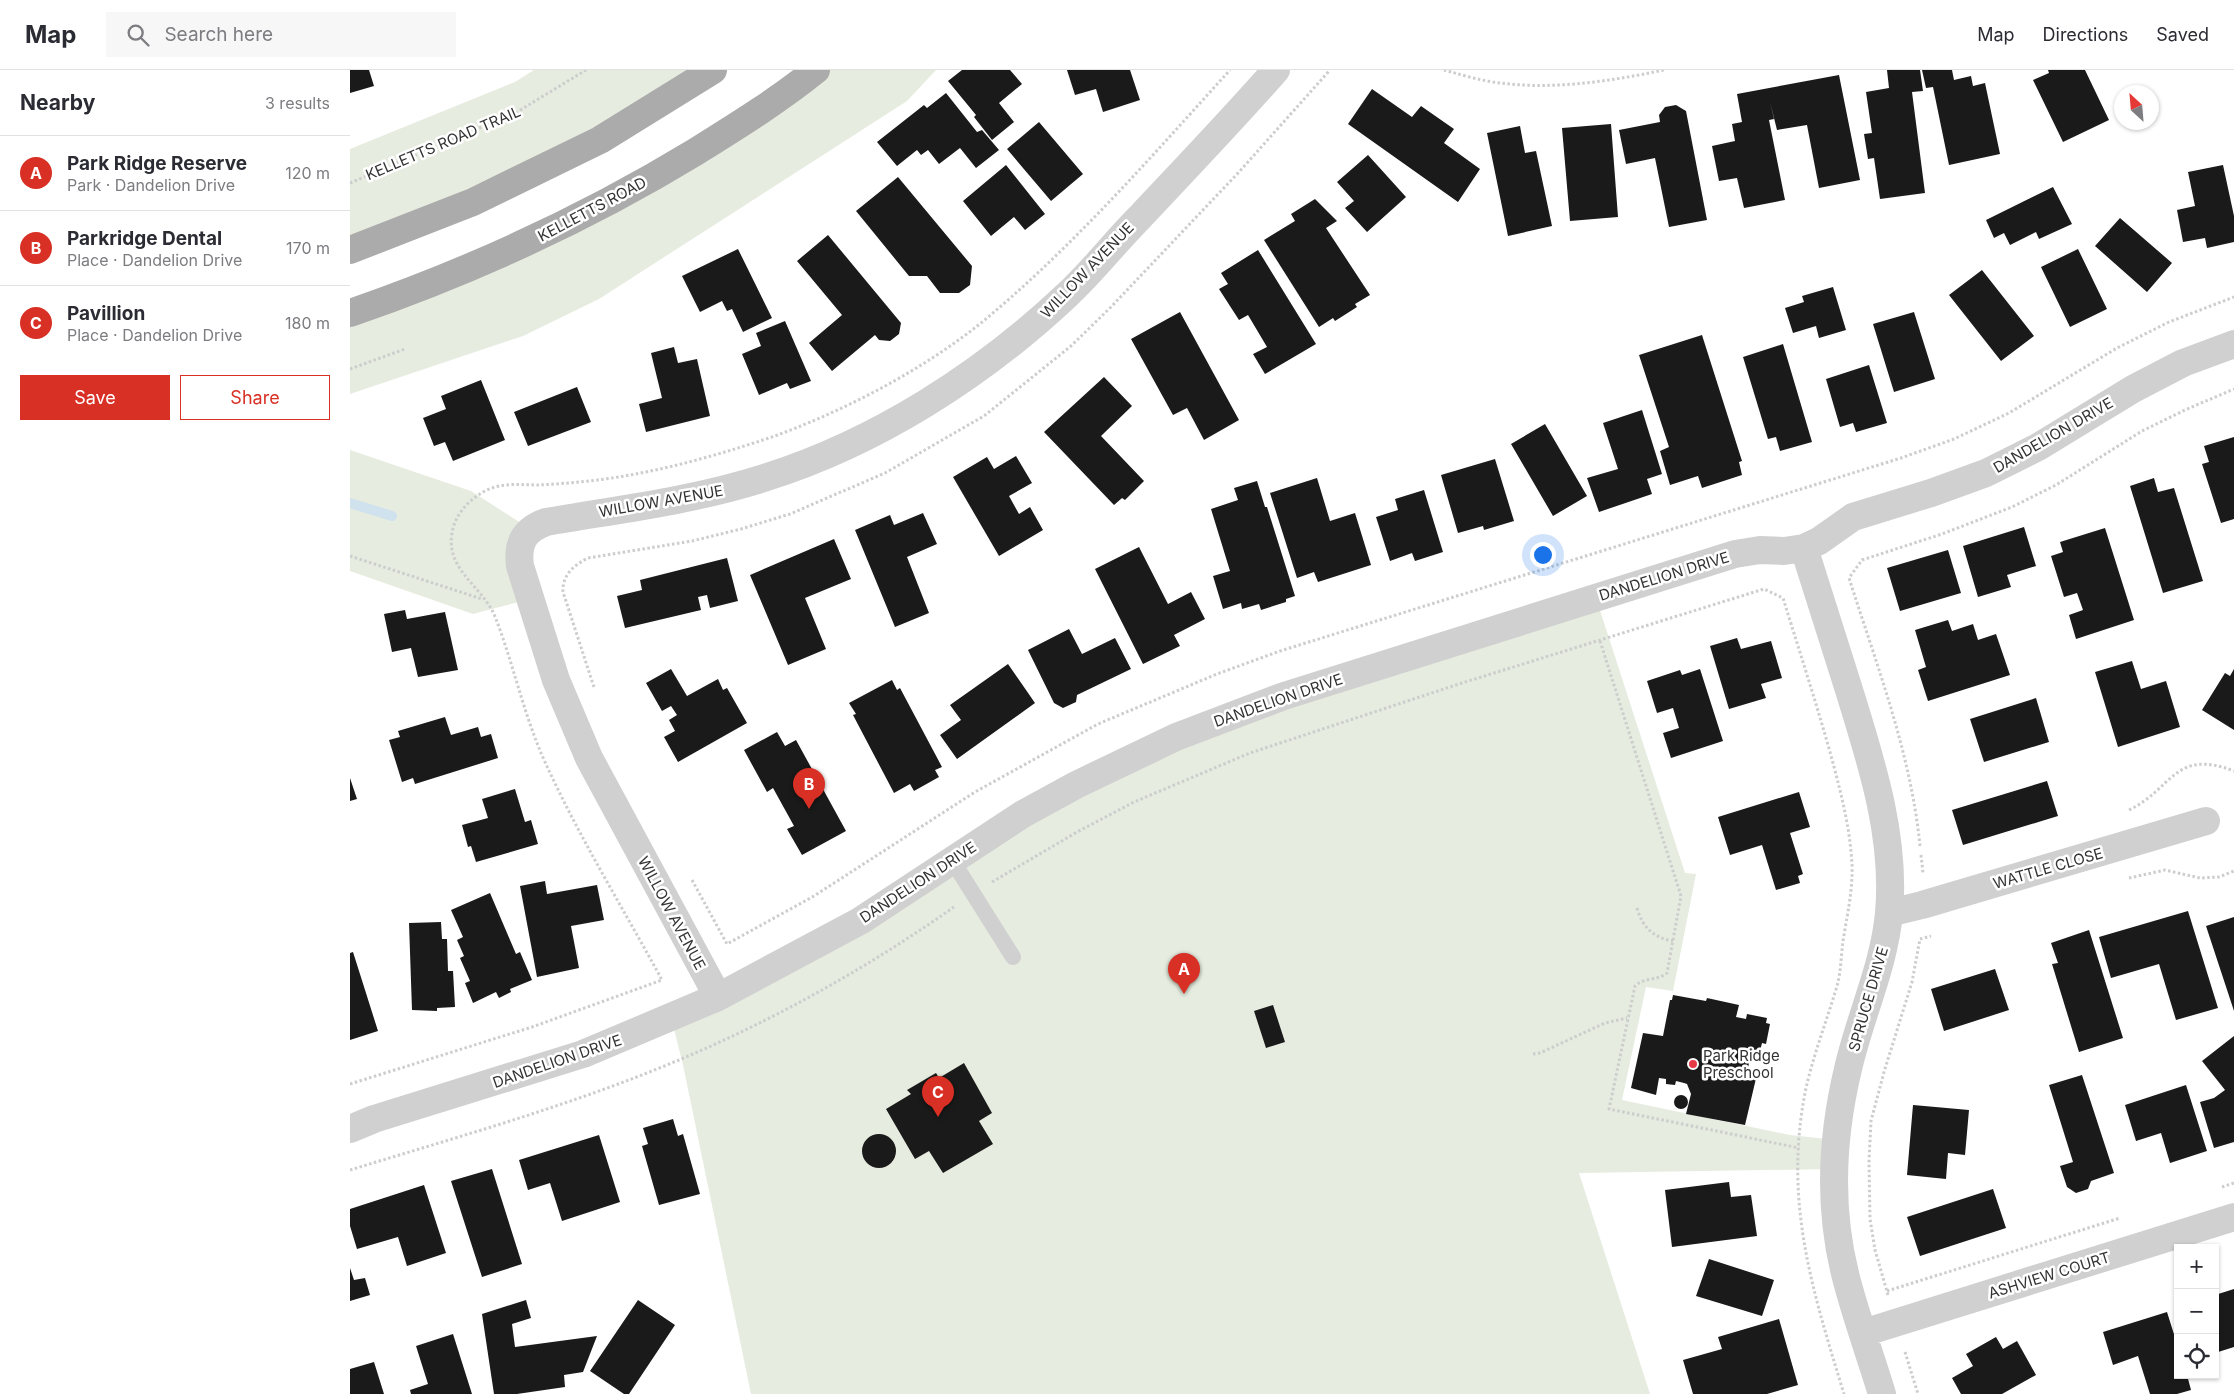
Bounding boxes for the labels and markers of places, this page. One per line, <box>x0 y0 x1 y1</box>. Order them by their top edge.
pin: B <box>793 768 825 809</box>
pin: A <box>1168 953 1200 994</box>
place label: Park Ridge Preschool <box>1703 1046 1780 1082</box>
marker: Park Ridge Preschool <box>1687 1058 1699 1070</box>
pin: C <box>922 1076 954 1117</box>

